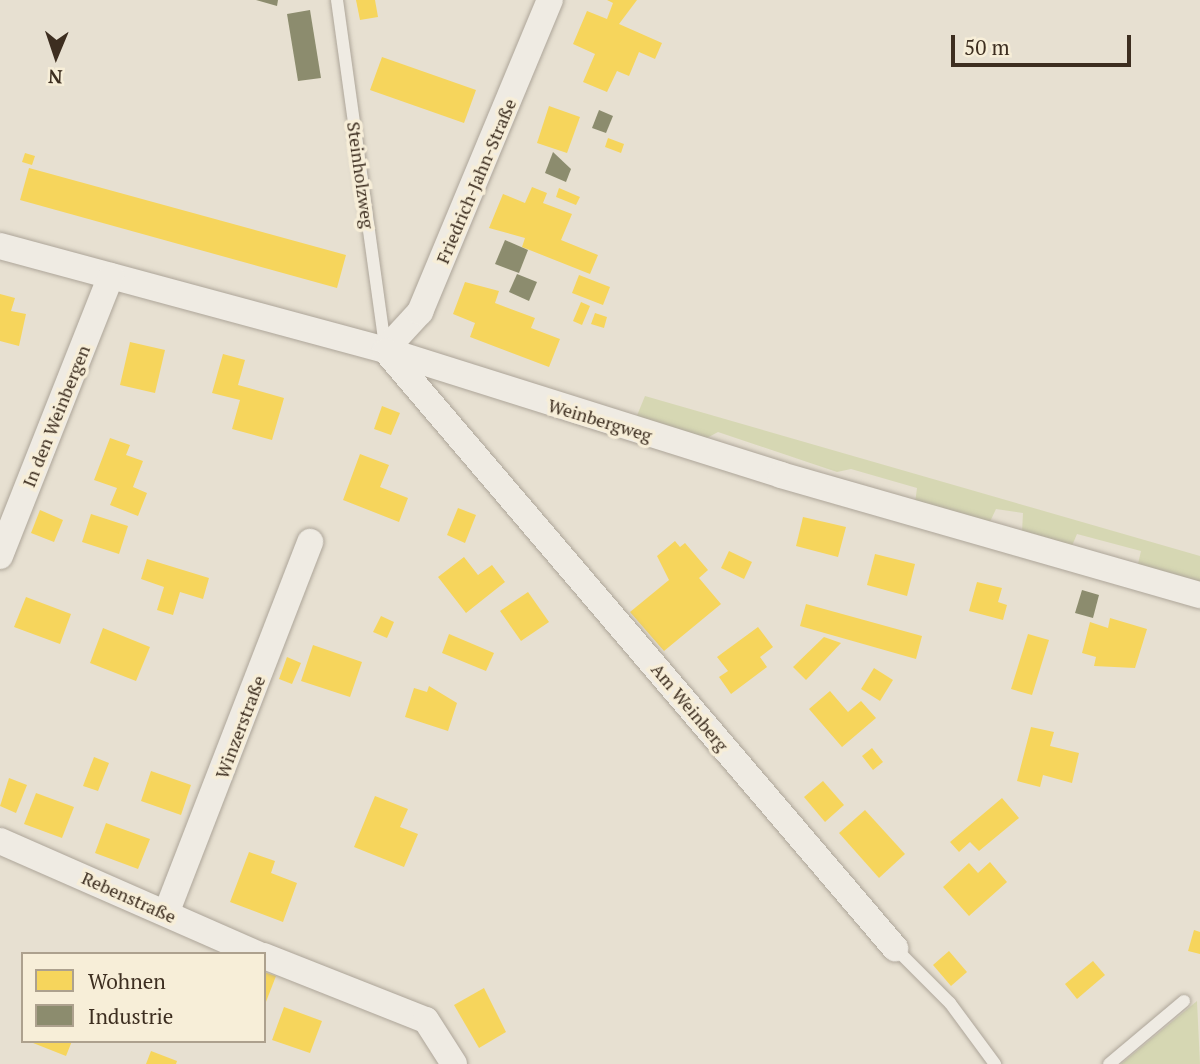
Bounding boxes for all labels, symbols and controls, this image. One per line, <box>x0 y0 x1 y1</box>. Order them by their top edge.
north arrow <box>21 21 91 91</box>
scale bar <box>955 21 1135 65</box>
text: 50 m <box>964 33 1010 61</box>
text: N <box>48 65 63 90</box>
street label: Friedrich-Jahn-Straße <box>431 95 521 267</box>
street label: Steinholzweg <box>343 120 379 230</box>
street label: In den Weinbergen <box>18 342 94 490</box>
street label: Weinbergweg <box>545 394 655 446</box>
street label: Am Weinberg <box>647 659 733 755</box>
street label: Winzerstraße <box>210 672 270 782</box>
street label: Rebenstraße <box>79 867 179 927</box>
legend <box>21 952 266 1043</box>
text: Wohnen <box>88 967 166 995</box>
text: Industrie <box>88 1002 173 1030</box>

